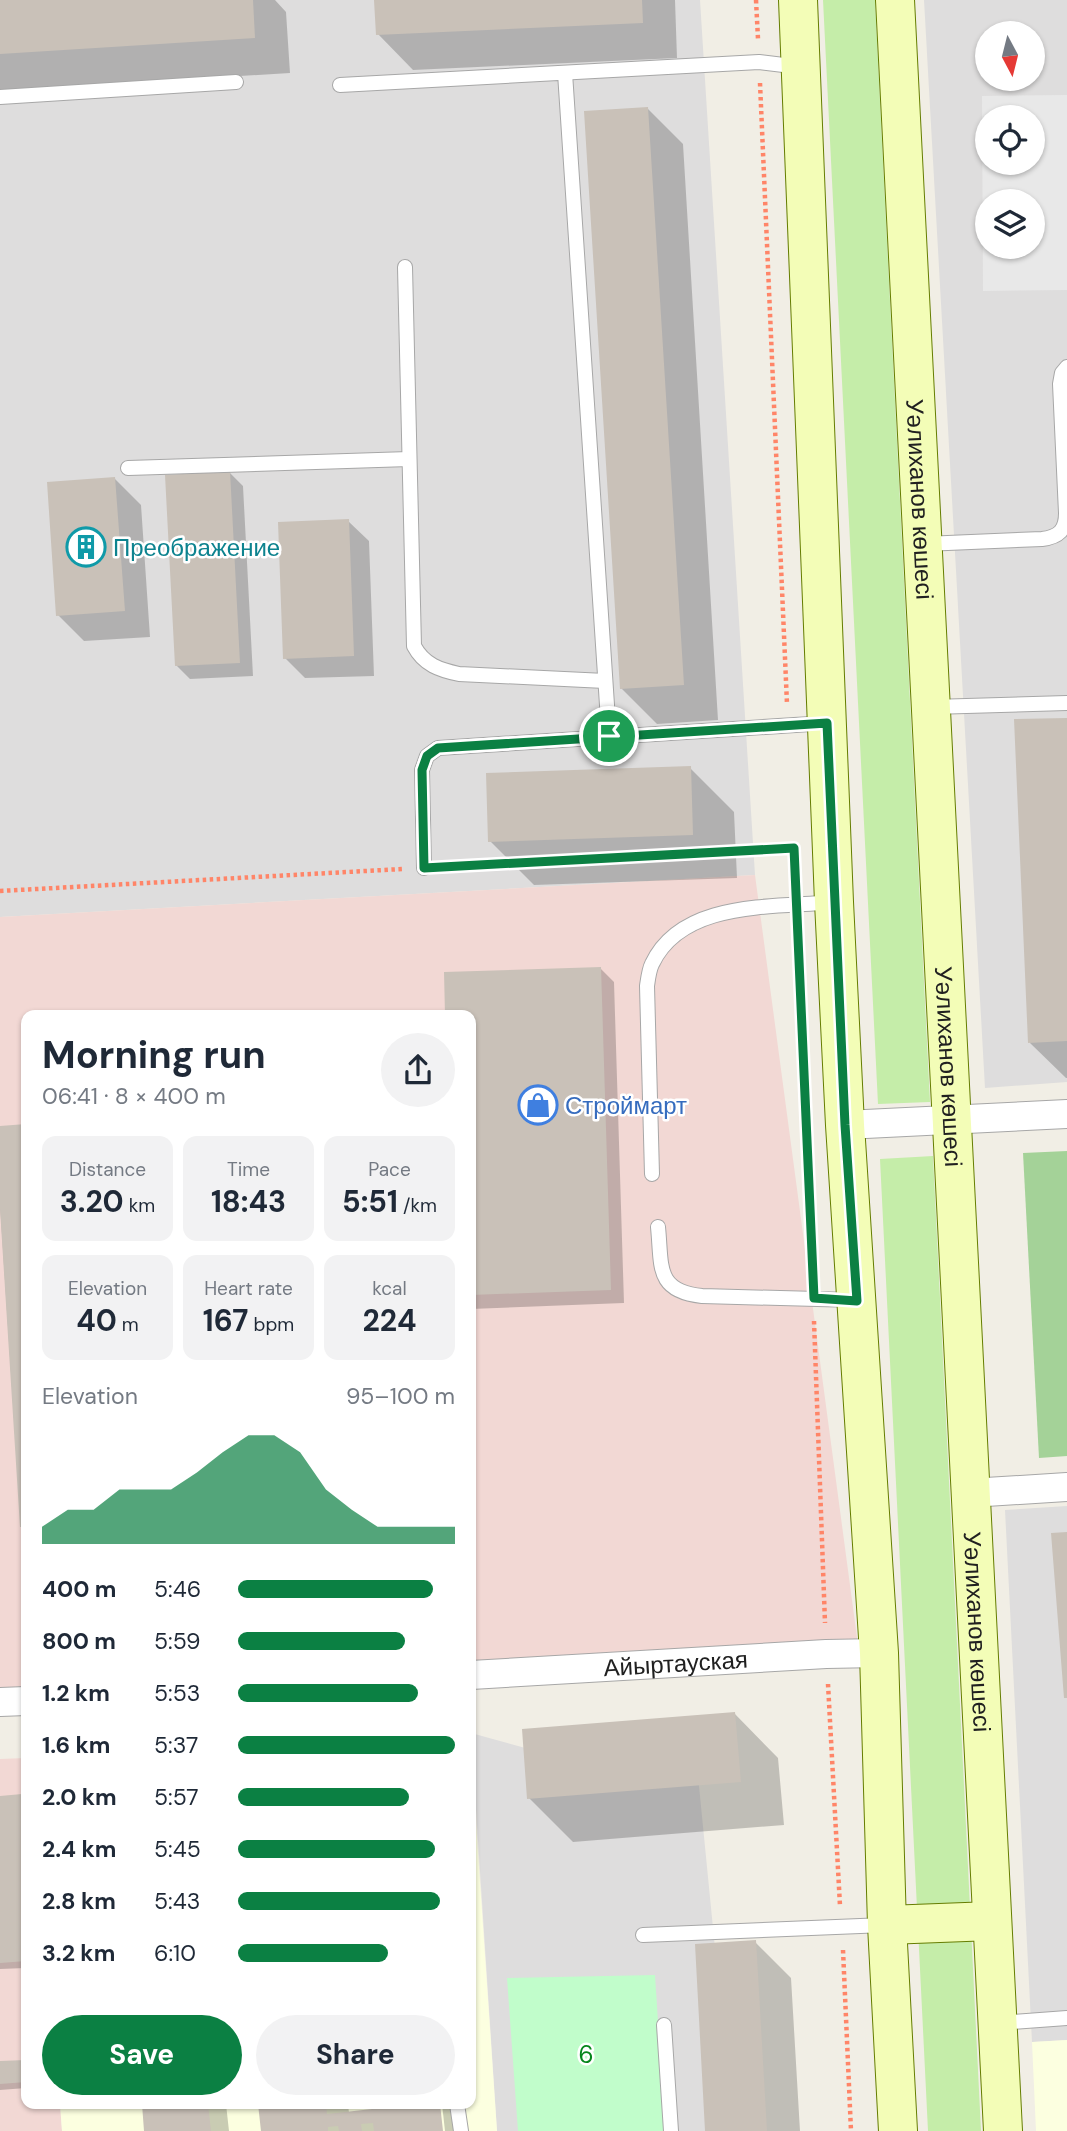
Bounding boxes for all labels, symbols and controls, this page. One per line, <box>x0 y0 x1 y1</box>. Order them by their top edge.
north arrow <box>975 21 1045 91</box>
map controls <box>975 21 1045 259</box>
button: locate <box>975 105 1045 175</box>
button: layers <box>975 189 1045 259</box>
street label: Уәлиханов көшесі <box>900 398 941 600</box>
building icon: Преображение <box>65 526 107 568</box>
place label: Преображение <box>113 532 280 563</box>
pin <box>579 706 639 766</box>
icon: arrive <box>590 717 628 755</box>
street label: Уәлиханов көшесі <box>928 966 970 1168</box>
text: Morning run <box>42 1030 266 1080</box>
button: share <box>381 1033 455 1107</box>
text: 06:41 · 8 × 400 m <box>42 1081 226 1111</box>
shop icon: Строймарт <box>517 1084 559 1126</box>
place label: Строймарт <box>565 1090 687 1121</box>
text: Distance <box>69 1157 146 1182</box>
text: Time <box>227 1157 270 1182</box>
text: Pace <box>368 1157 411 1182</box>
text: 3.20 <box>60 1182 124 1221</box>
text: 18:43 <box>211 1182 286 1221</box>
text: 5:51 <box>342 1182 398 1221</box>
text: km <box>124 1193 155 1218</box>
text: /km <box>398 1193 437 1218</box>
text: Elevation <box>68 1276 147 1301</box>
text: Heart rate <box>204 1276 293 1301</box>
text: kcal <box>372 1276 407 1301</box>
text: 40 <box>76 1301 117 1340</box>
text: 167 <box>203 1301 248 1340</box>
text: 224 <box>363 1301 416 1340</box>
text: m <box>117 1312 139 1337</box>
text: bpm <box>248 1312 294 1337</box>
text: Elevation <box>42 1381 138 1411</box>
text: 95–100 m <box>346 1381 455 1411</box>
street label: Уәлиханов көшесі <box>957 1531 998 1733</box>
text: 400 m <box>42 1574 116 1604</box>
text: 5:46 <box>154 1574 201 1604</box>
text: 800 m <box>42 1626 116 1656</box>
text: 5:59 <box>154 1626 200 1656</box>
street label: Айыртауская <box>603 1643 749 1683</box>
text: 1.2 km <box>42 1678 110 1708</box>
text: 5:53 <box>154 1678 200 1708</box>
text: 1.6 km <box>42 1730 110 1760</box>
text: 5:37 <box>154 1730 198 1760</box>
text: 2.0 km <box>42 1782 117 1812</box>
text: 5:57 <box>154 1782 199 1812</box>
text: 2.4 km <box>42 1834 116 1864</box>
text: 5:45 <box>154 1834 201 1864</box>
text: 2.8 km <box>42 1886 116 1916</box>
text: 5:43 <box>154 1886 200 1916</box>
text: 3.2 km <box>42 1938 115 1968</box>
text: 6:10 <box>154 1938 196 1968</box>
button: Save <box>42 2015 242 2095</box>
button: Share <box>256 2015 455 2095</box>
park label: 6 <box>578 2039 594 2070</box>

